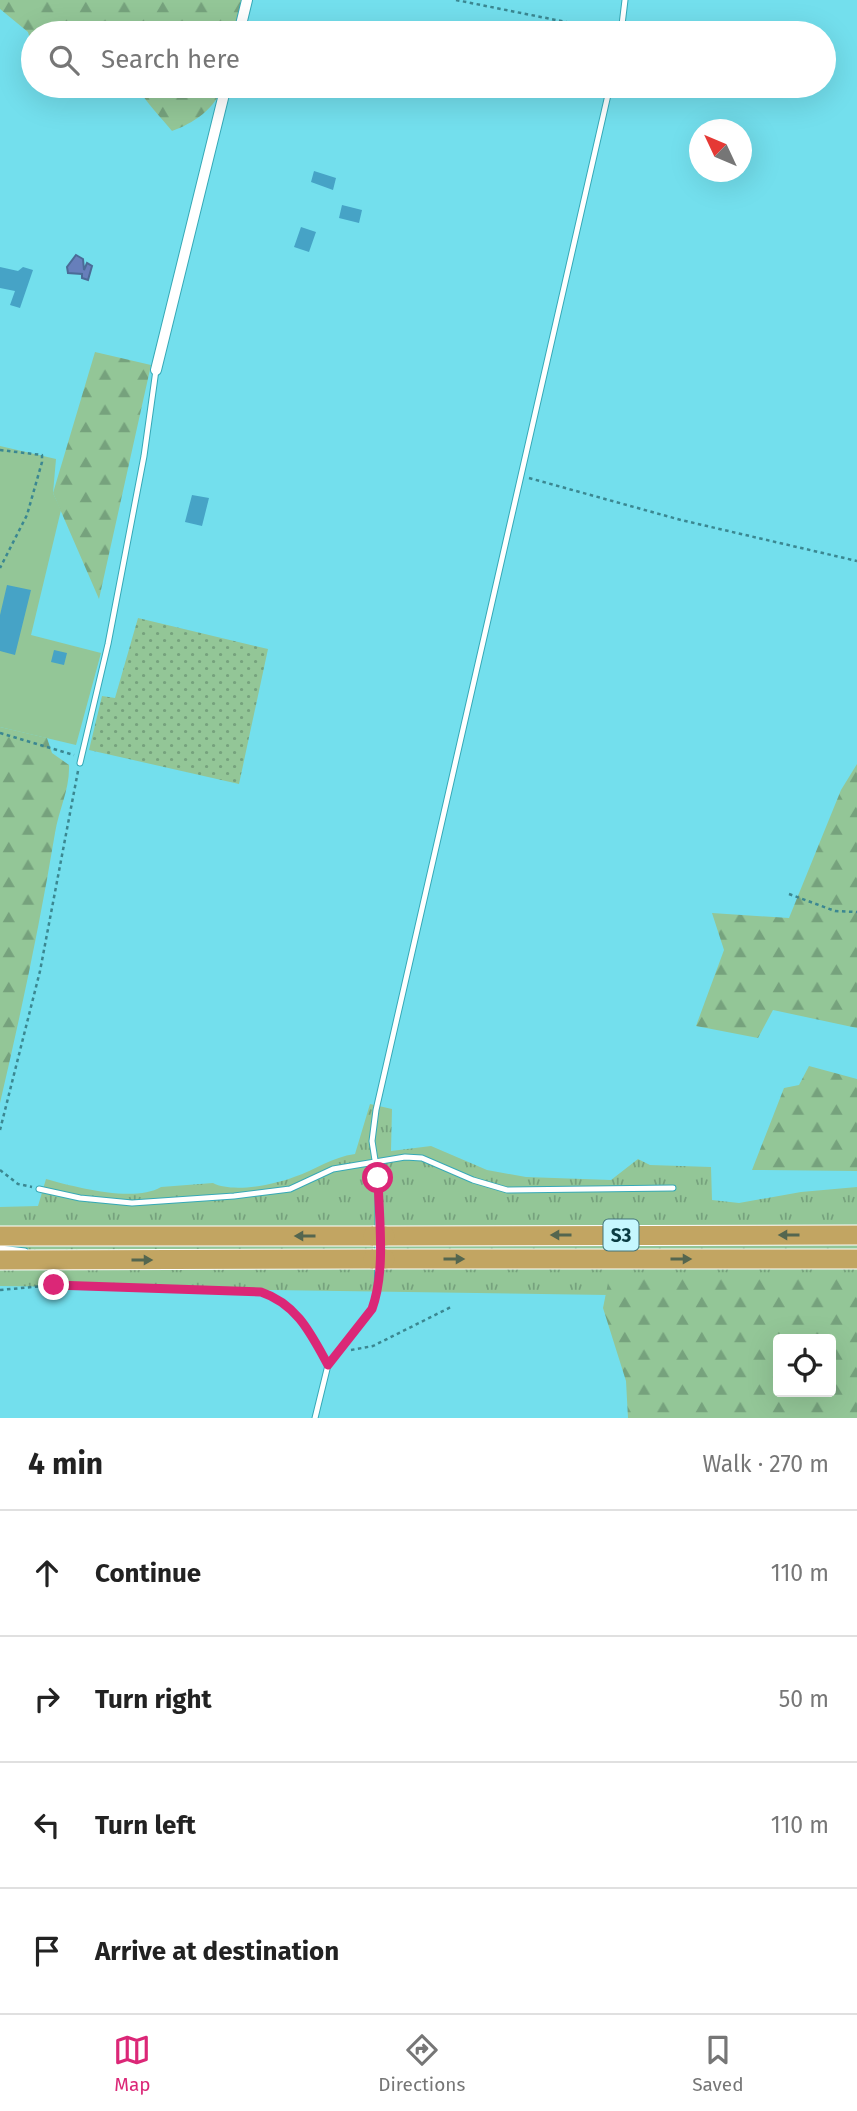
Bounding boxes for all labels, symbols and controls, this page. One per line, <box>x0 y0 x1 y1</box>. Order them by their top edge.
search box <box>21 21 836 98</box>
icon: search <box>45 41 83 79</box>
text: Search here <box>101 44 240 75</box>
north arrow <box>689 119 752 182</box>
route start <box>362 1162 393 1193</box>
road number: S3 <box>604 1219 638 1250</box>
one-way arrow <box>550 1229 572 1241</box>
one-way arrow <box>778 1229 800 1241</box>
one-way arrow <box>293 1230 315 1242</box>
one-way arrow <box>443 1253 465 1265</box>
one-way arrow <box>670 1253 692 1265</box>
one-way arrow <box>131 1254 153 1266</box>
route end <box>38 1269 69 1300</box>
map controls <box>773 1334 836 1397</box>
button: locate <box>773 1334 836 1397</box>
text: 4 min <box>28 1446 103 1482</box>
text: Walk · 270 m <box>702 1450 829 1478</box>
icon: ahead <box>28 1554 66 1592</box>
text: Continue <box>95 1558 201 1589</box>
text: 110 m <box>771 1559 829 1587</box>
icon: right <box>28 1680 66 1718</box>
text: Turn right <box>95 1684 212 1715</box>
text: 50 m <box>779 1685 829 1713</box>
icon: left <box>28 1806 66 1844</box>
text: Turn left <box>95 1810 196 1841</box>
text: 110 m <box>771 1811 829 1839</box>
icon: arrive <box>28 1932 66 1970</box>
text: Arrive at destination <box>95 1936 339 1967</box>
tab: Map <box>113 2031 151 2096</box>
tab: Directions <box>378 2031 465 2096</box>
tab: Saved <box>692 2031 744 2096</box>

